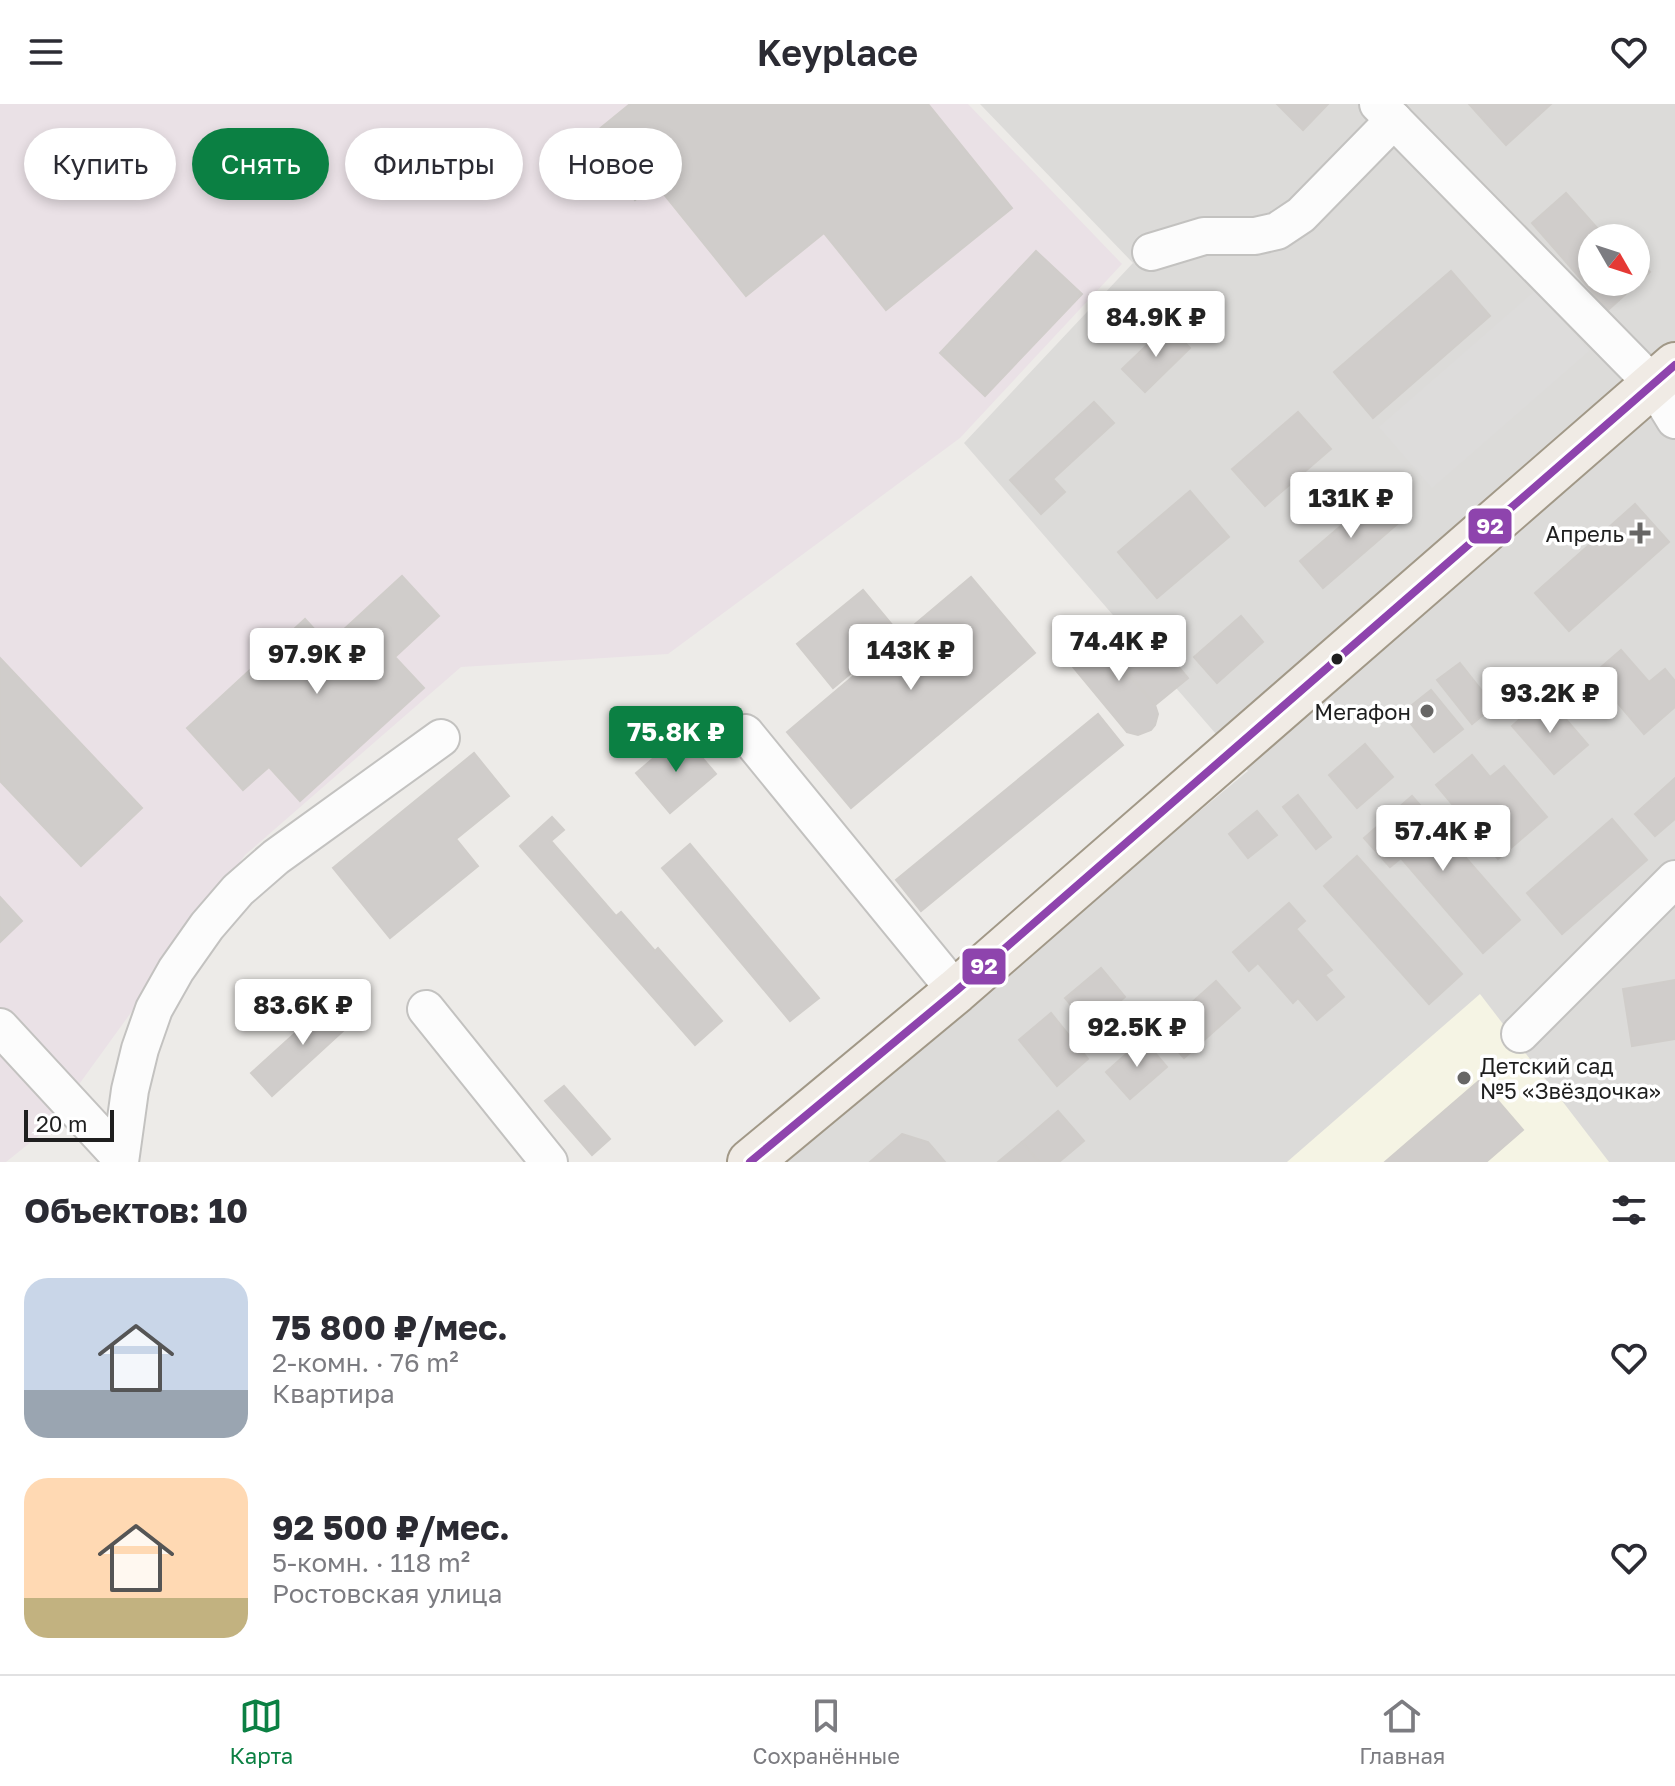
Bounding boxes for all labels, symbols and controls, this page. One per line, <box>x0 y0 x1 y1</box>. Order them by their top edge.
icon: menu <box>24 30 68 74</box>
icon: heart <box>1607 30 1651 74</box>
text: Keyplace <box>757 31 918 74</box>
chip: Купить <box>24 128 176 200</box>
chip: Снять <box>192 128 329 200</box>
chip: Фильтры <box>345 128 523 200</box>
chip: Новое <box>539 128 682 200</box>
north arrow <box>1578 224 1650 296</box>
map controls <box>1578 224 1650 296</box>
pin: 84.9K ₽ <box>1082 291 1230 359</box>
text: 84.9K ₽ <box>1106 301 1206 332</box>
pin: 131K ₽ <box>1286 472 1416 540</box>
text: 131K ₽ <box>1308 482 1394 513</box>
line badge: 92 <box>1467 507 1513 545</box>
text: 92 <box>1476 512 1504 539</box>
place label: Апрель <box>1546 520 1624 547</box>
marker: Апрель <box>1631 524 1649 542</box>
pin: 74.4K ₽ <box>1045 615 1193 683</box>
pin: 143K ₽ <box>846 624 976 692</box>
text: 74.4K ₽ <box>1070 625 1168 656</box>
pin: 97.9K ₽ <box>243 628 391 696</box>
text: 143K ₽ <box>867 634 955 665</box>
text: 97.9K ₽ <box>268 638 366 669</box>
unlabelled marker <box>1329 651 1345 667</box>
pin: 93.2K ₽ <box>1476 667 1624 735</box>
text: 93.2K ₽ <box>1500 677 1600 708</box>
place label: Мегафон <box>1314 698 1411 725</box>
marker: Мегафон <box>1418 702 1436 720</box>
pin: 75.8K ₽ <box>602 706 750 774</box>
text: 75.8K ₽ <box>627 716 725 747</box>
pin: 57.4K ₽ <box>1369 805 1517 873</box>
text: 57.4K ₽ <box>1394 815 1492 846</box>
line badge: 92 <box>961 947 1007 986</box>
text: 92 <box>970 952 998 979</box>
pin: 83.6K ₽ <box>229 979 377 1047</box>
text: 83.6K ₽ <box>253 989 353 1020</box>
pin: 92.5K ₽ <box>1063 1001 1211 1069</box>
text: 92.5K ₽ <box>1087 1011 1187 1042</box>
place label: Детский сад №5 «Звёздочка» <box>1480 1052 1661 1104</box>
marker: Детский сад №5 «Звёздочка» <box>1455 1069 1473 1087</box>
scale bar <box>24 1106 114 1142</box>
text: 20 m <box>36 1110 87 1137</box>
icon: filters <box>1607 1188 1651 1232</box>
text: Объектов: 10 <box>24 1190 248 1230</box>
text: 75 800 ₽/мес. <box>272 1307 508 1347</box>
icon: home <box>88 1310 184 1406</box>
icon: heart <box>1607 1336 1651 1380</box>
text: 2-комн. · 76 m² <box>272 1347 459 1378</box>
text: Квартира <box>272 1378 395 1409</box>
text: 92 500 ₽/мес. <box>272 1507 510 1547</box>
icon: home <box>88 1510 184 1606</box>
icon: heart <box>1607 1536 1651 1580</box>
text: 5-комн. · 118 m² <box>272 1547 470 1578</box>
text: Ростовская улица <box>272 1578 502 1609</box>
tab: Карта <box>230 1694 293 1769</box>
tab: Сохранённые <box>753 1694 900 1769</box>
tab: Главная <box>1359 1694 1445 1769</box>

